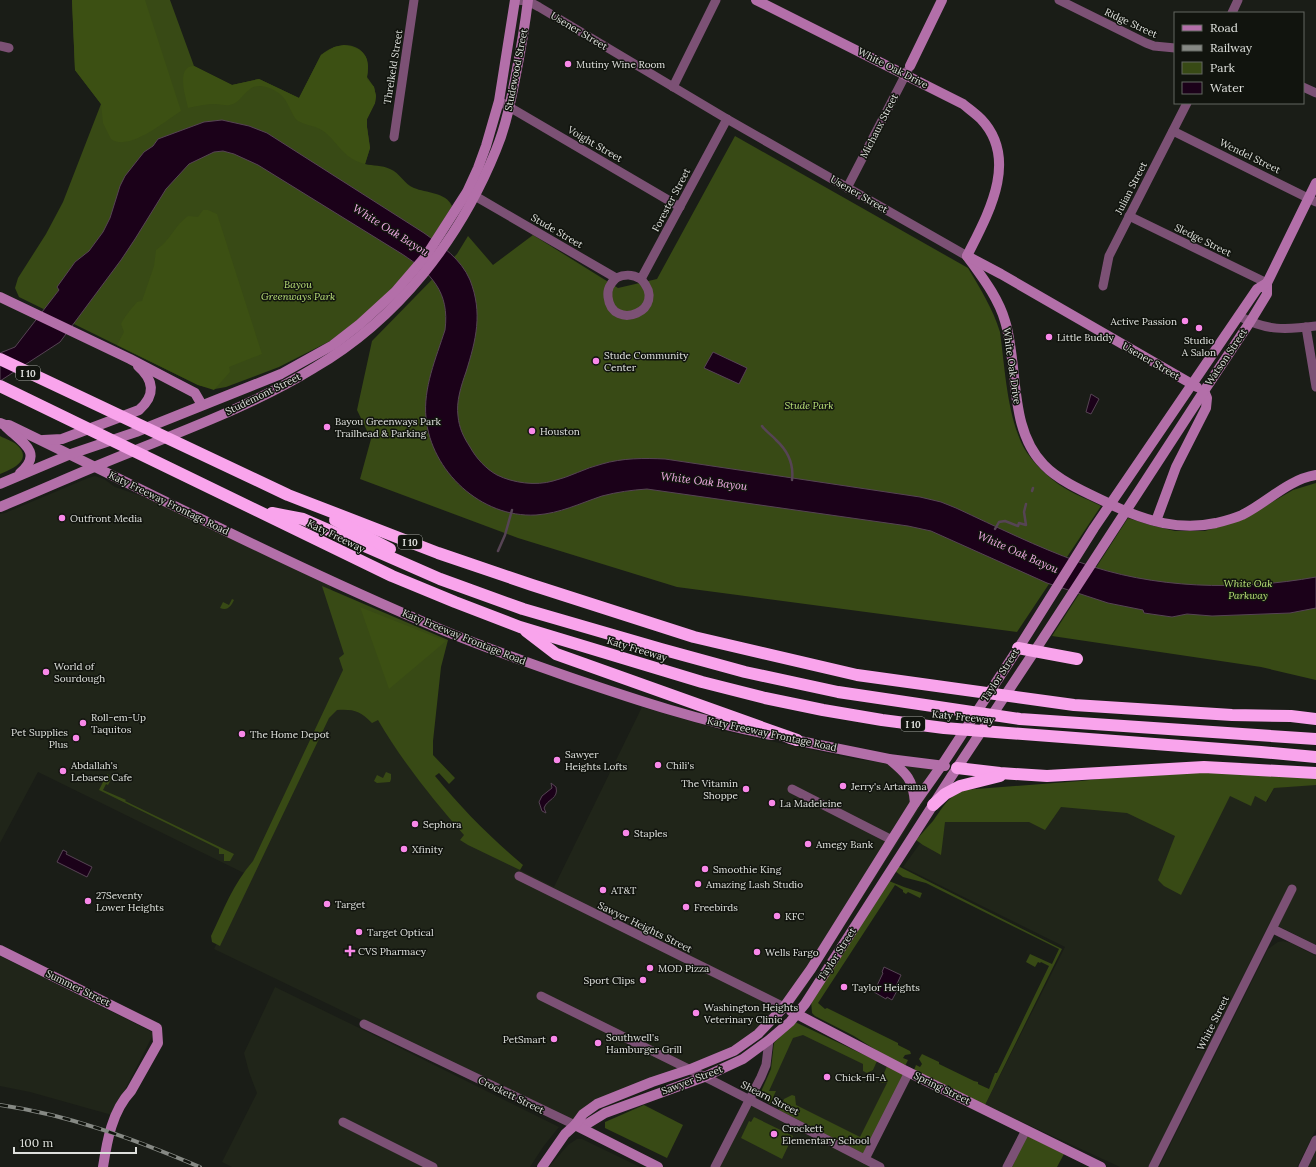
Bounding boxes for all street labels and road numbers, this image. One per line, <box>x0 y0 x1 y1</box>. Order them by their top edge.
street label: Ridge Street <box>1102 5 1160 41</box>
street label: Usener Street <box>548 9 610 53</box>
street label: Studewood Street <box>502 28 530 112</box>
street label: Threlkeld Street <box>381 29 405 105</box>
street label: White Oak Drive <box>856 45 931 92</box>
street label: Michaux Street <box>857 91 901 160</box>
street label: Voight Street <box>564 123 625 165</box>
street label: Wendel Street <box>1217 136 1283 176</box>
street label: Julian Street <box>1112 159 1150 217</box>
street label: Forester Street <box>649 166 693 234</box>
street label: Usener Street <box>828 172 890 216</box>
street label: Stude Street <box>529 211 585 251</box>
street label: Sledge Street <box>1172 221 1234 259</box>
street label: Watson Street <box>1202 326 1250 388</box>
street label: White Oak Drive <box>1000 327 1024 406</box>
street label: Usener Street <box>1120 339 1182 383</box>
road number: I 10 <box>16 366 40 380</box>
street label: Studemont Street <box>223 370 303 418</box>
street label: Katy Freeway Frontage Road <box>107 468 231 538</box>
street label: Katy Freeway <box>305 516 368 556</box>
road number: I 10 <box>398 535 422 549</box>
street label: Katy Freeway Frontage Road <box>400 606 528 668</box>
street label: Katy Freeway <box>605 634 669 665</box>
street label: Taylor Street <box>978 646 1022 704</box>
street label: Katy Freeway <box>931 707 995 727</box>
street label: Katy Freeway Frontage Road <box>706 714 838 754</box>
road number: I 10 <box>901 717 925 731</box>
street label: Sawyer Heights Street <box>596 899 694 956</box>
street label: Taylor Street <box>815 925 859 983</box>
street label: Summer Street <box>44 967 113 1009</box>
street label: White Street <box>1194 993 1232 1053</box>
street label: Sawyer Street <box>660 1062 725 1098</box>
street label: Spring Street <box>912 1069 973 1107</box>
street label: Crockett Street <box>476 1073 546 1117</box>
street label: Shearn Street <box>739 1078 801 1118</box>

